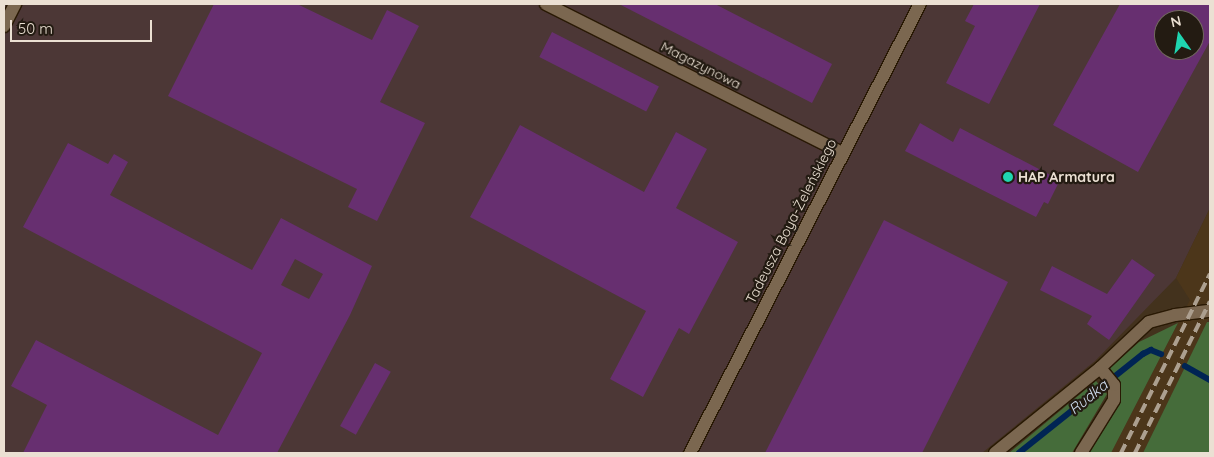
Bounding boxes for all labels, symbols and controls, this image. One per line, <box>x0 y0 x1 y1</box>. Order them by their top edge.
scale bar <box>12 10 155 42</box>
north arrow <box>1154 10 1204 60</box>
text: N <box>1169 11 1183 31</box>
text: 50 m <box>18 19 53 38</box>
street label: Magazynowa <box>658 38 744 92</box>
street label: Tadeusza Boya-Żeleńskiego <box>742 136 840 306</box>
place label: HAP Armatura <box>1018 169 1115 185</box>
marker: HAP Armatura <box>1002 171 1014 183</box>
water label: Rudka <box>1065 376 1111 418</box>

